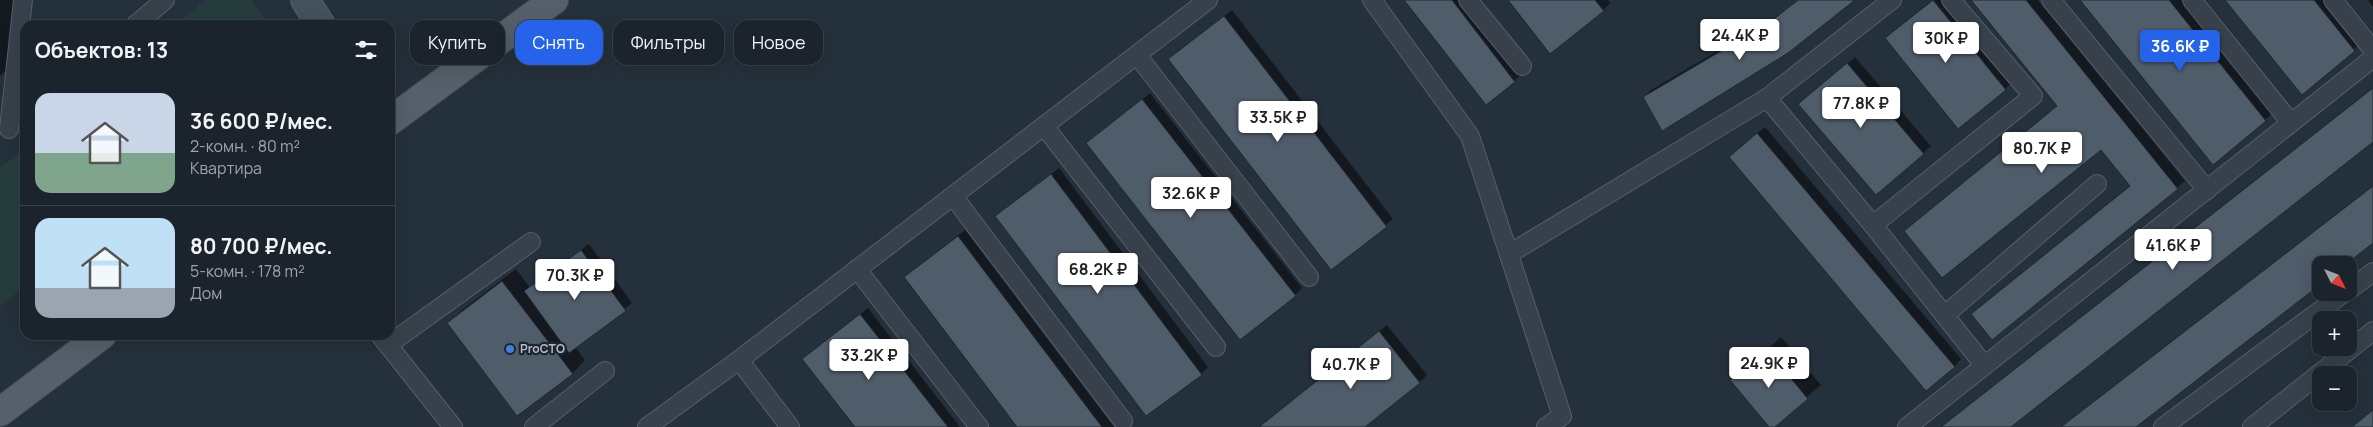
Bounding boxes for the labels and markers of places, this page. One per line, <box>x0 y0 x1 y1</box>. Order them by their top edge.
pin: 24.4K ₽ <box>1694 18 1786 61</box>
pin: 30K ₽ <box>1911 22 1981 64</box>
pin: 36.6K ₽ <box>2134 30 2226 72</box>
pin: 77.8K ₽ <box>1815 86 1907 129</box>
pin: 33.5K ₽ <box>1232 100 1324 143</box>
pin: 80.7K ₽ <box>1996 132 2088 174</box>
pin: 32.6K ₽ <box>1145 176 1237 219</box>
pin: 41.6K ₽ <box>2127 228 2219 271</box>
pin: 68.2K ₽ <box>1052 252 1144 295</box>
pin: 70.3K ₽ <box>529 258 621 301</box>
pin: 33.2K ₽ <box>823 338 915 381</box>
place label: ProСТО <box>520 340 565 357</box>
marker: ProСТО <box>504 343 516 355</box>
pin: 24.9K ₽ <box>1723 346 1815 389</box>
pin: 40.7K ₽ <box>1305 348 1397 390</box>

